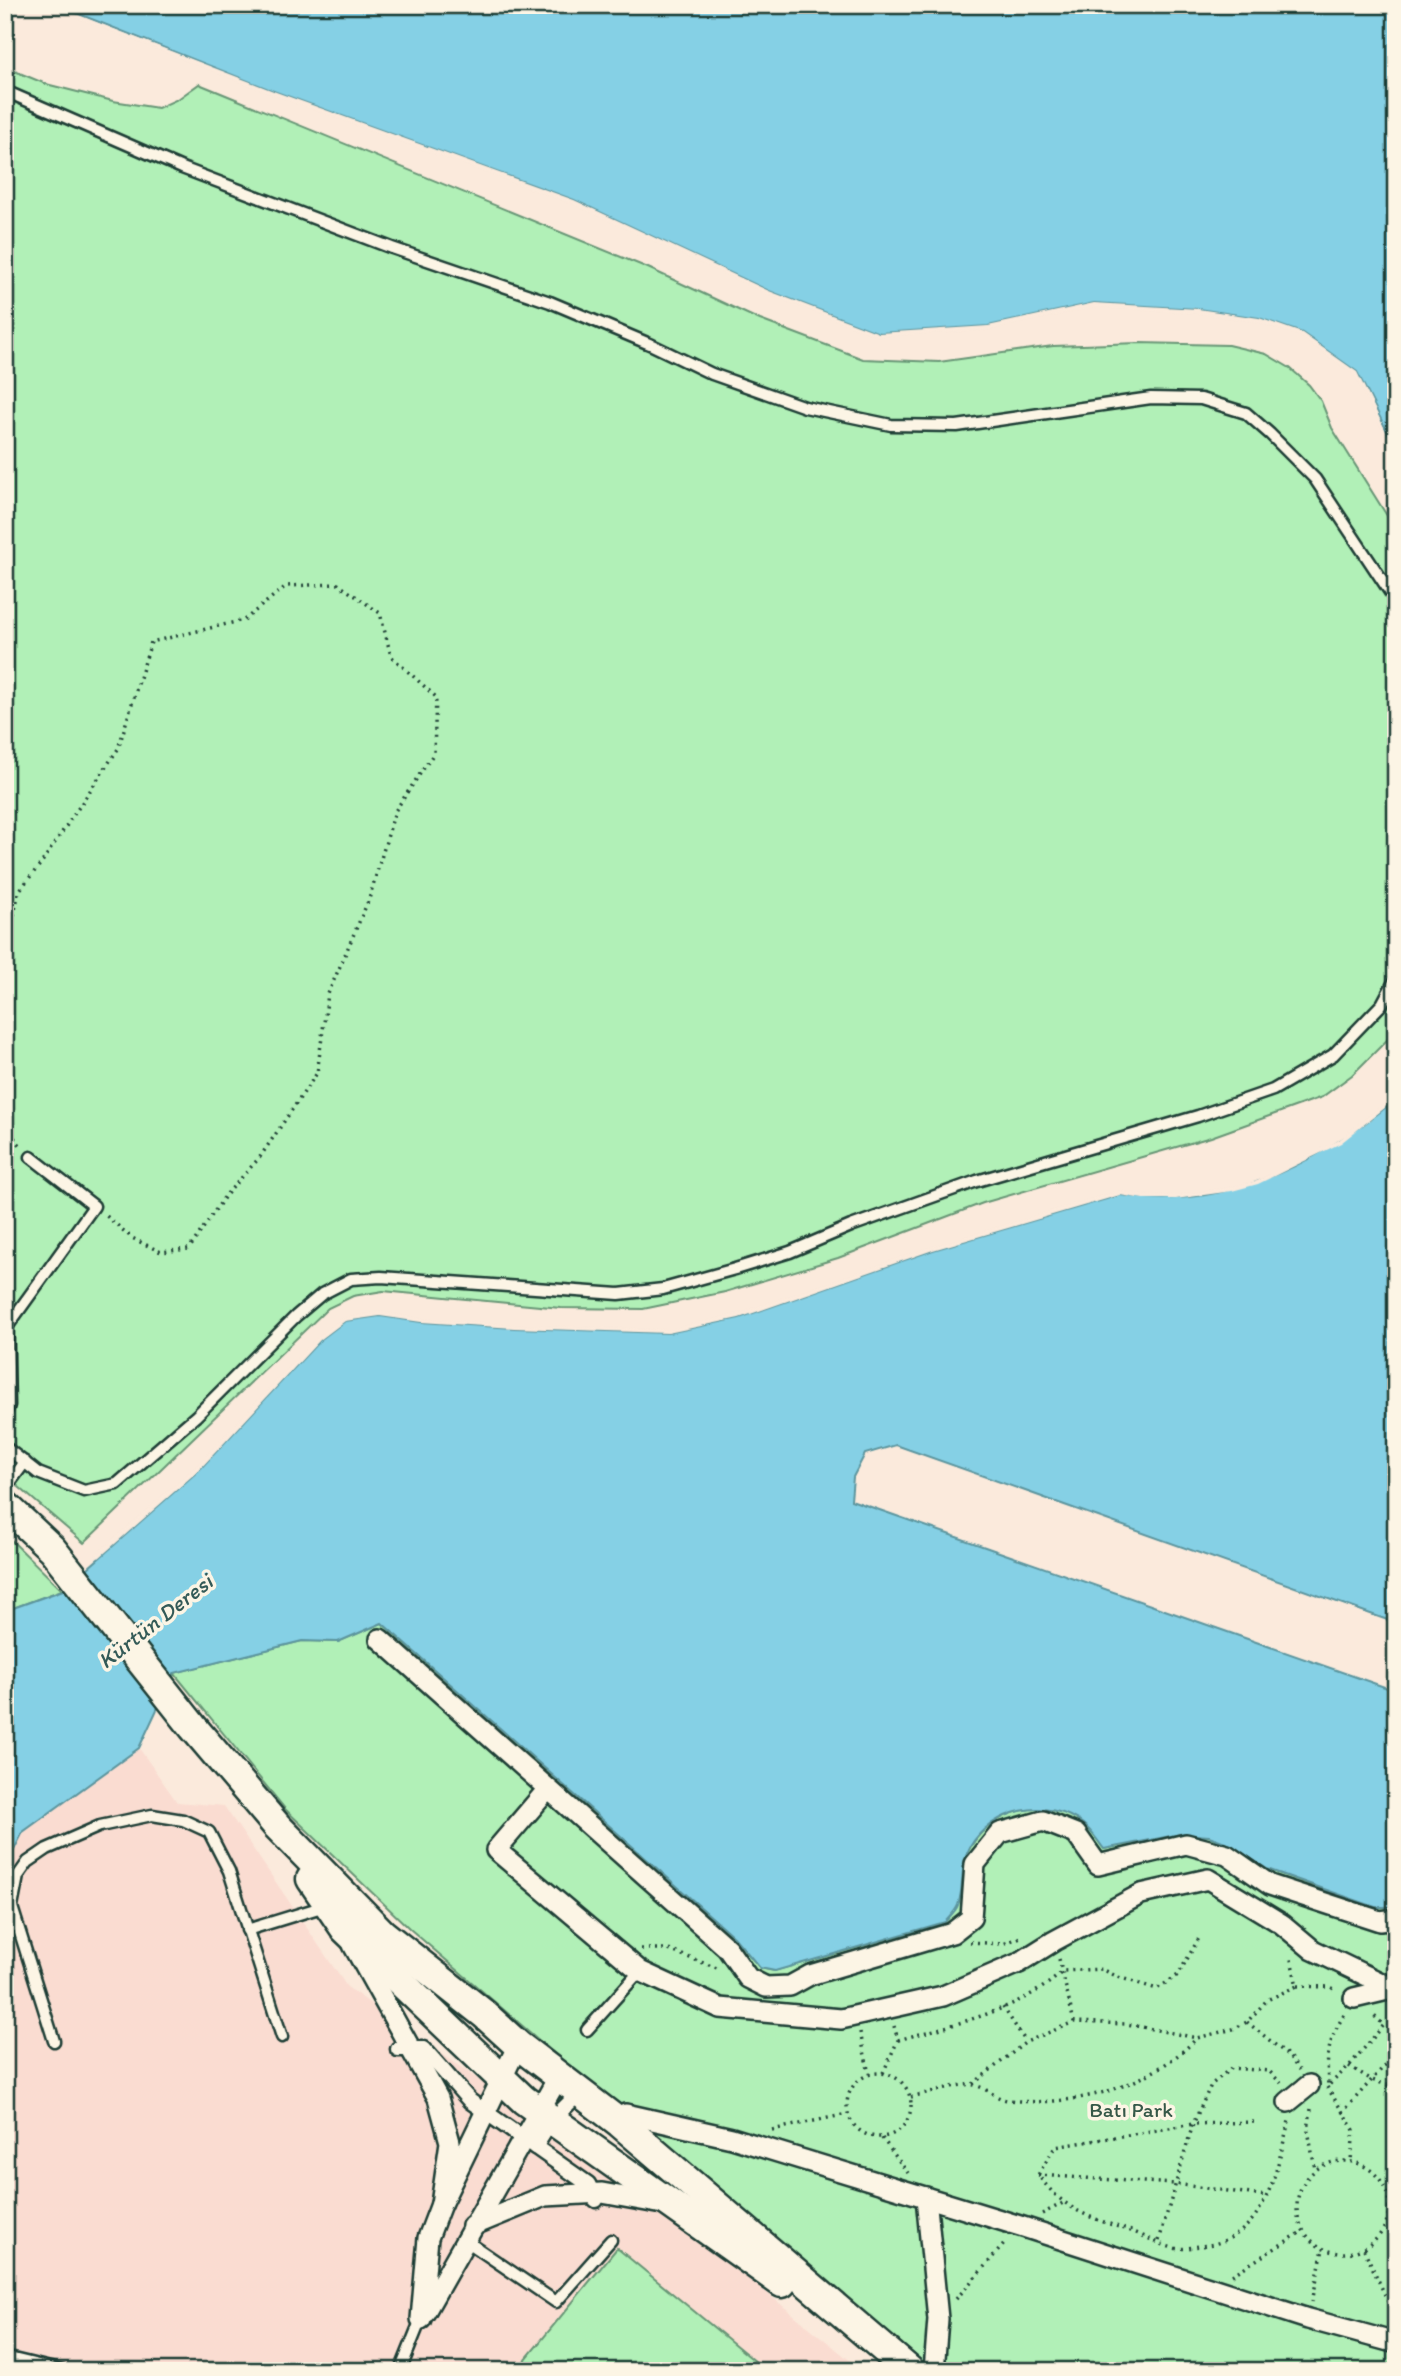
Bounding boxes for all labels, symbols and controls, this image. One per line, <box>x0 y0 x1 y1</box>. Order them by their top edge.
water label: Kürtün Deresi <box>92 1566 220 1675</box>
park label: Batı Park <box>1089 2097 1173 2122</box>

